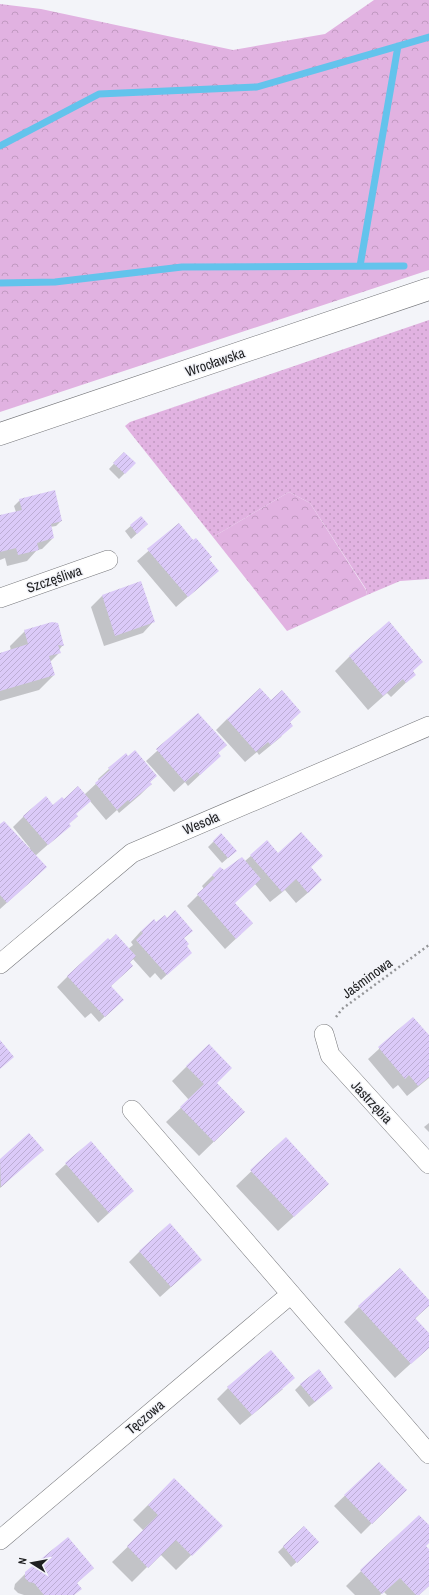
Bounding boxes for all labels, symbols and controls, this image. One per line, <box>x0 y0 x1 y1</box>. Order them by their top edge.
street label: Wrocławska <box>183 343 248 381</box>
street label: Szczęśliwa <box>24 561 85 597</box>
street label: Wesoła <box>180 807 223 839</box>
street label: Jaśminowa <box>338 953 396 1002</box>
street label: Jastrzębia <box>347 1076 397 1128</box>
street label: Tęczowa <box>122 1395 168 1438</box>
north arrow <box>12 1543 52 1583</box>
text: N <box>15 1557 30 1566</box>

